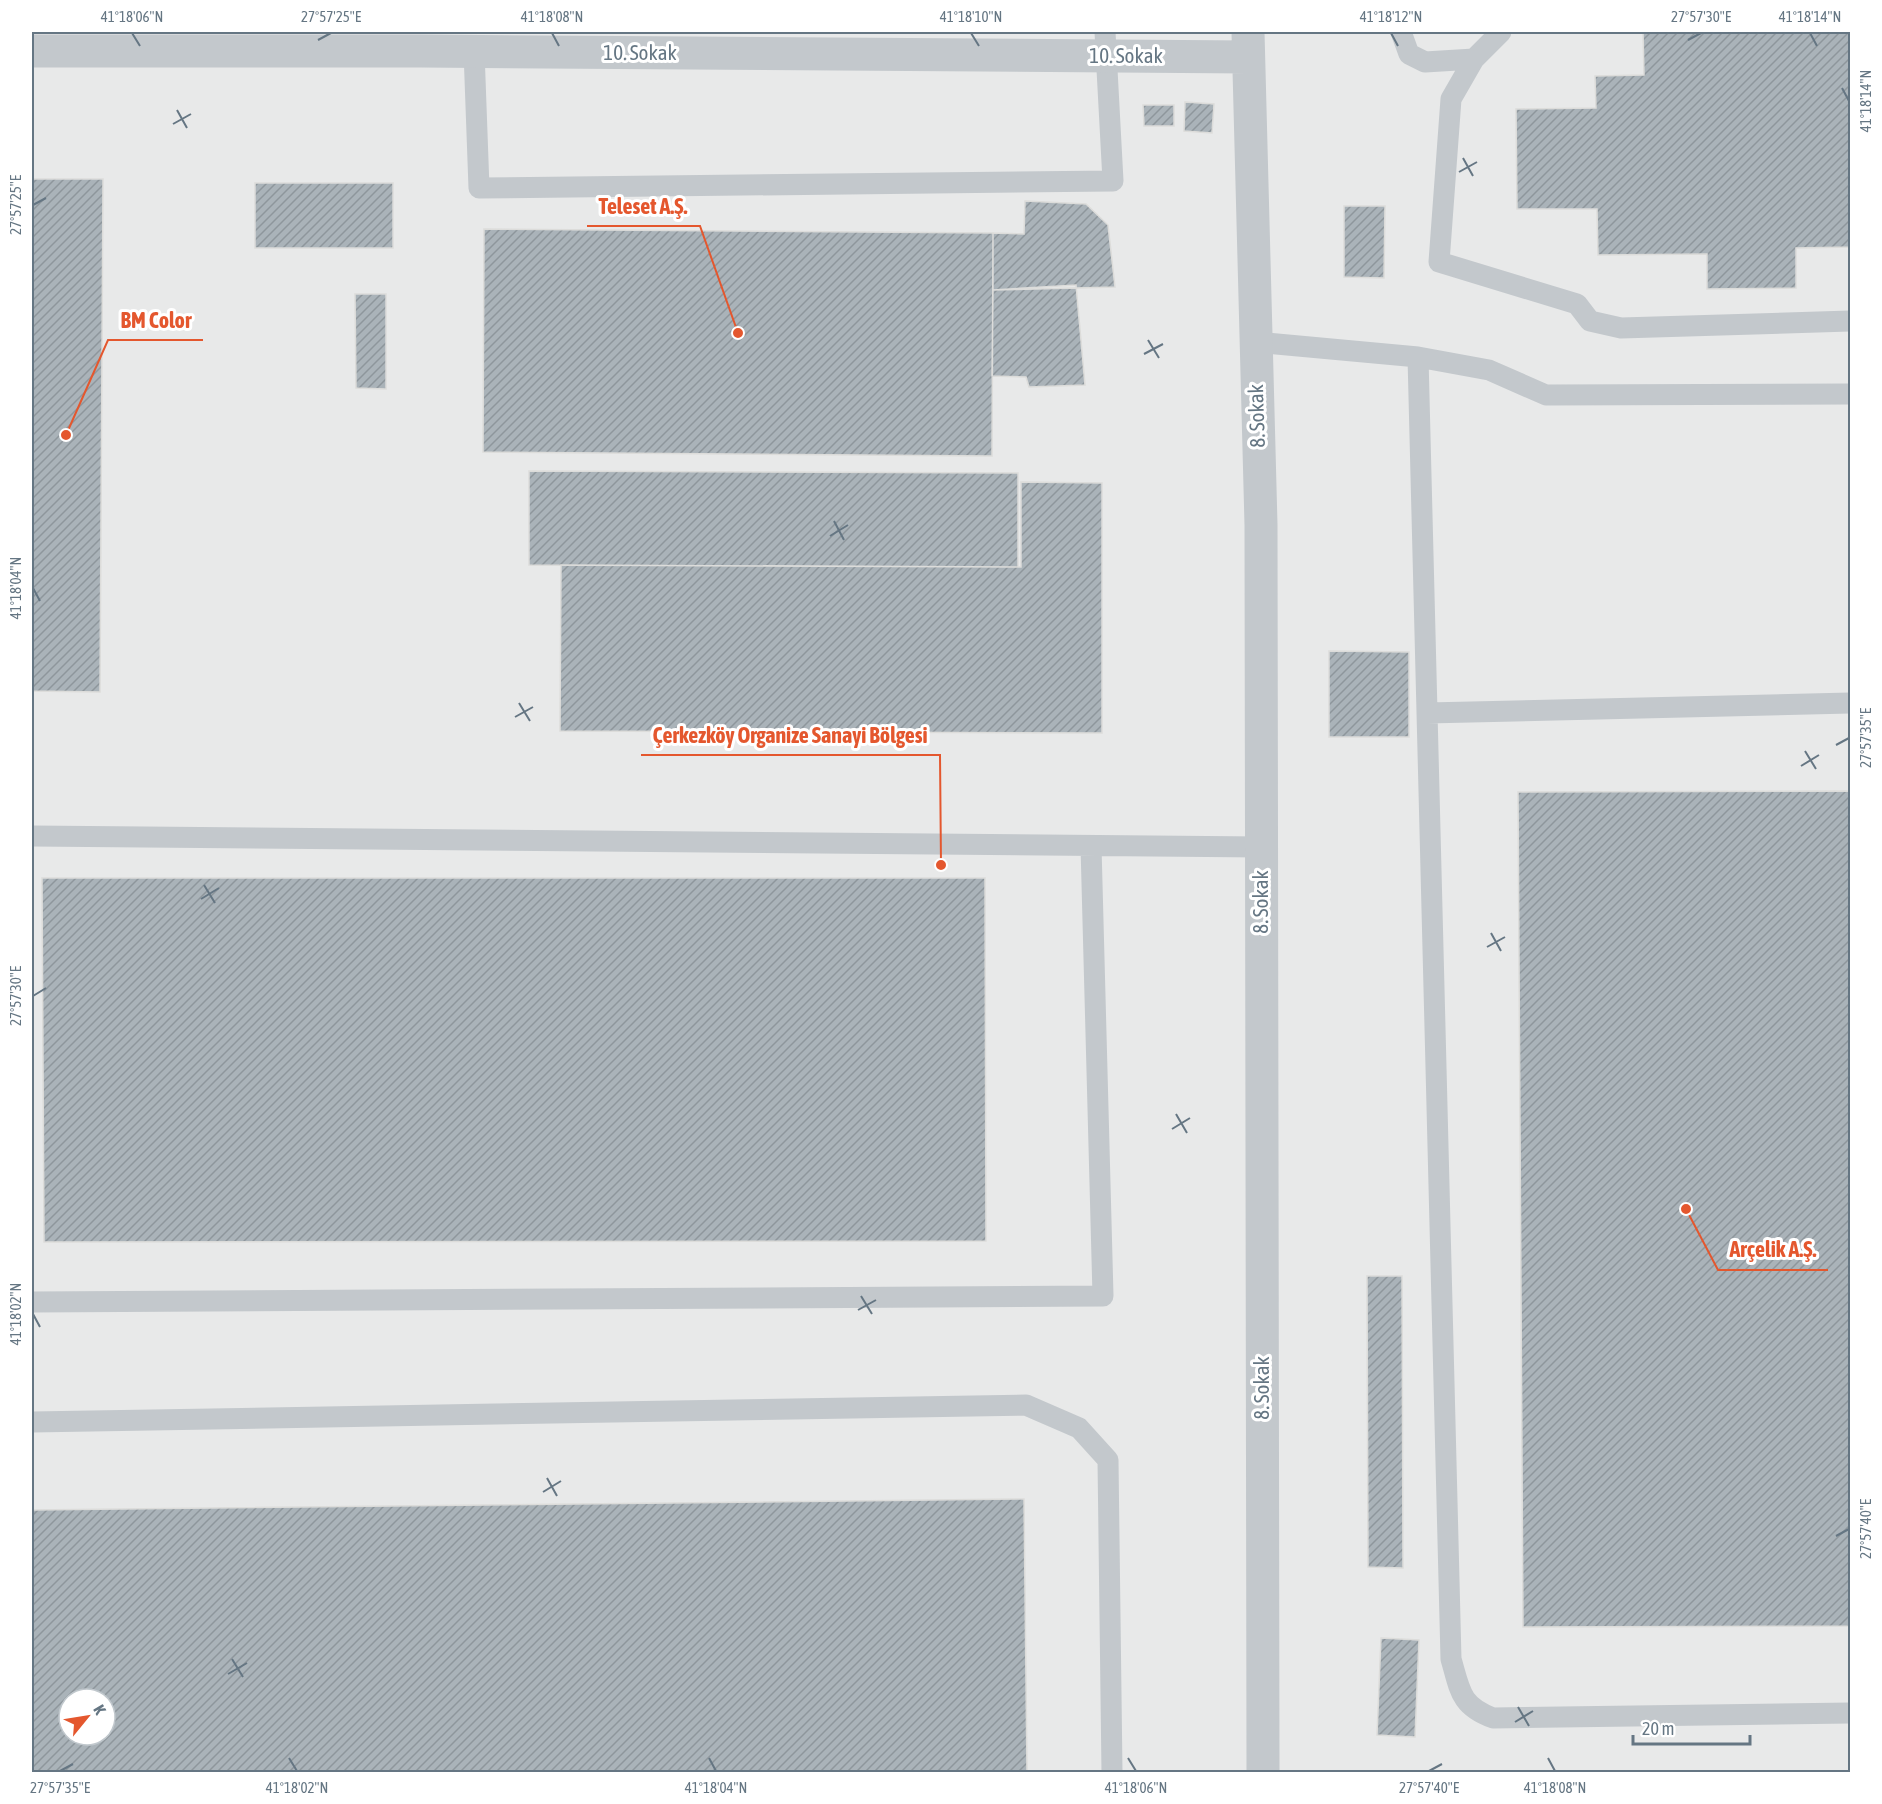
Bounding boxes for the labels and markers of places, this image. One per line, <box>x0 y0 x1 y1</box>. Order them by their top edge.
callout: Teleset A.Ş. <box>587 186 700 226</box>
callout: BM Color <box>108 300 203 340</box>
callout: Çerkezköy Organize Sanayi Bölgesi <box>641 715 940 755</box>
callout: Arçelik A.Ş. <box>1718 1230 1828 1270</box>

